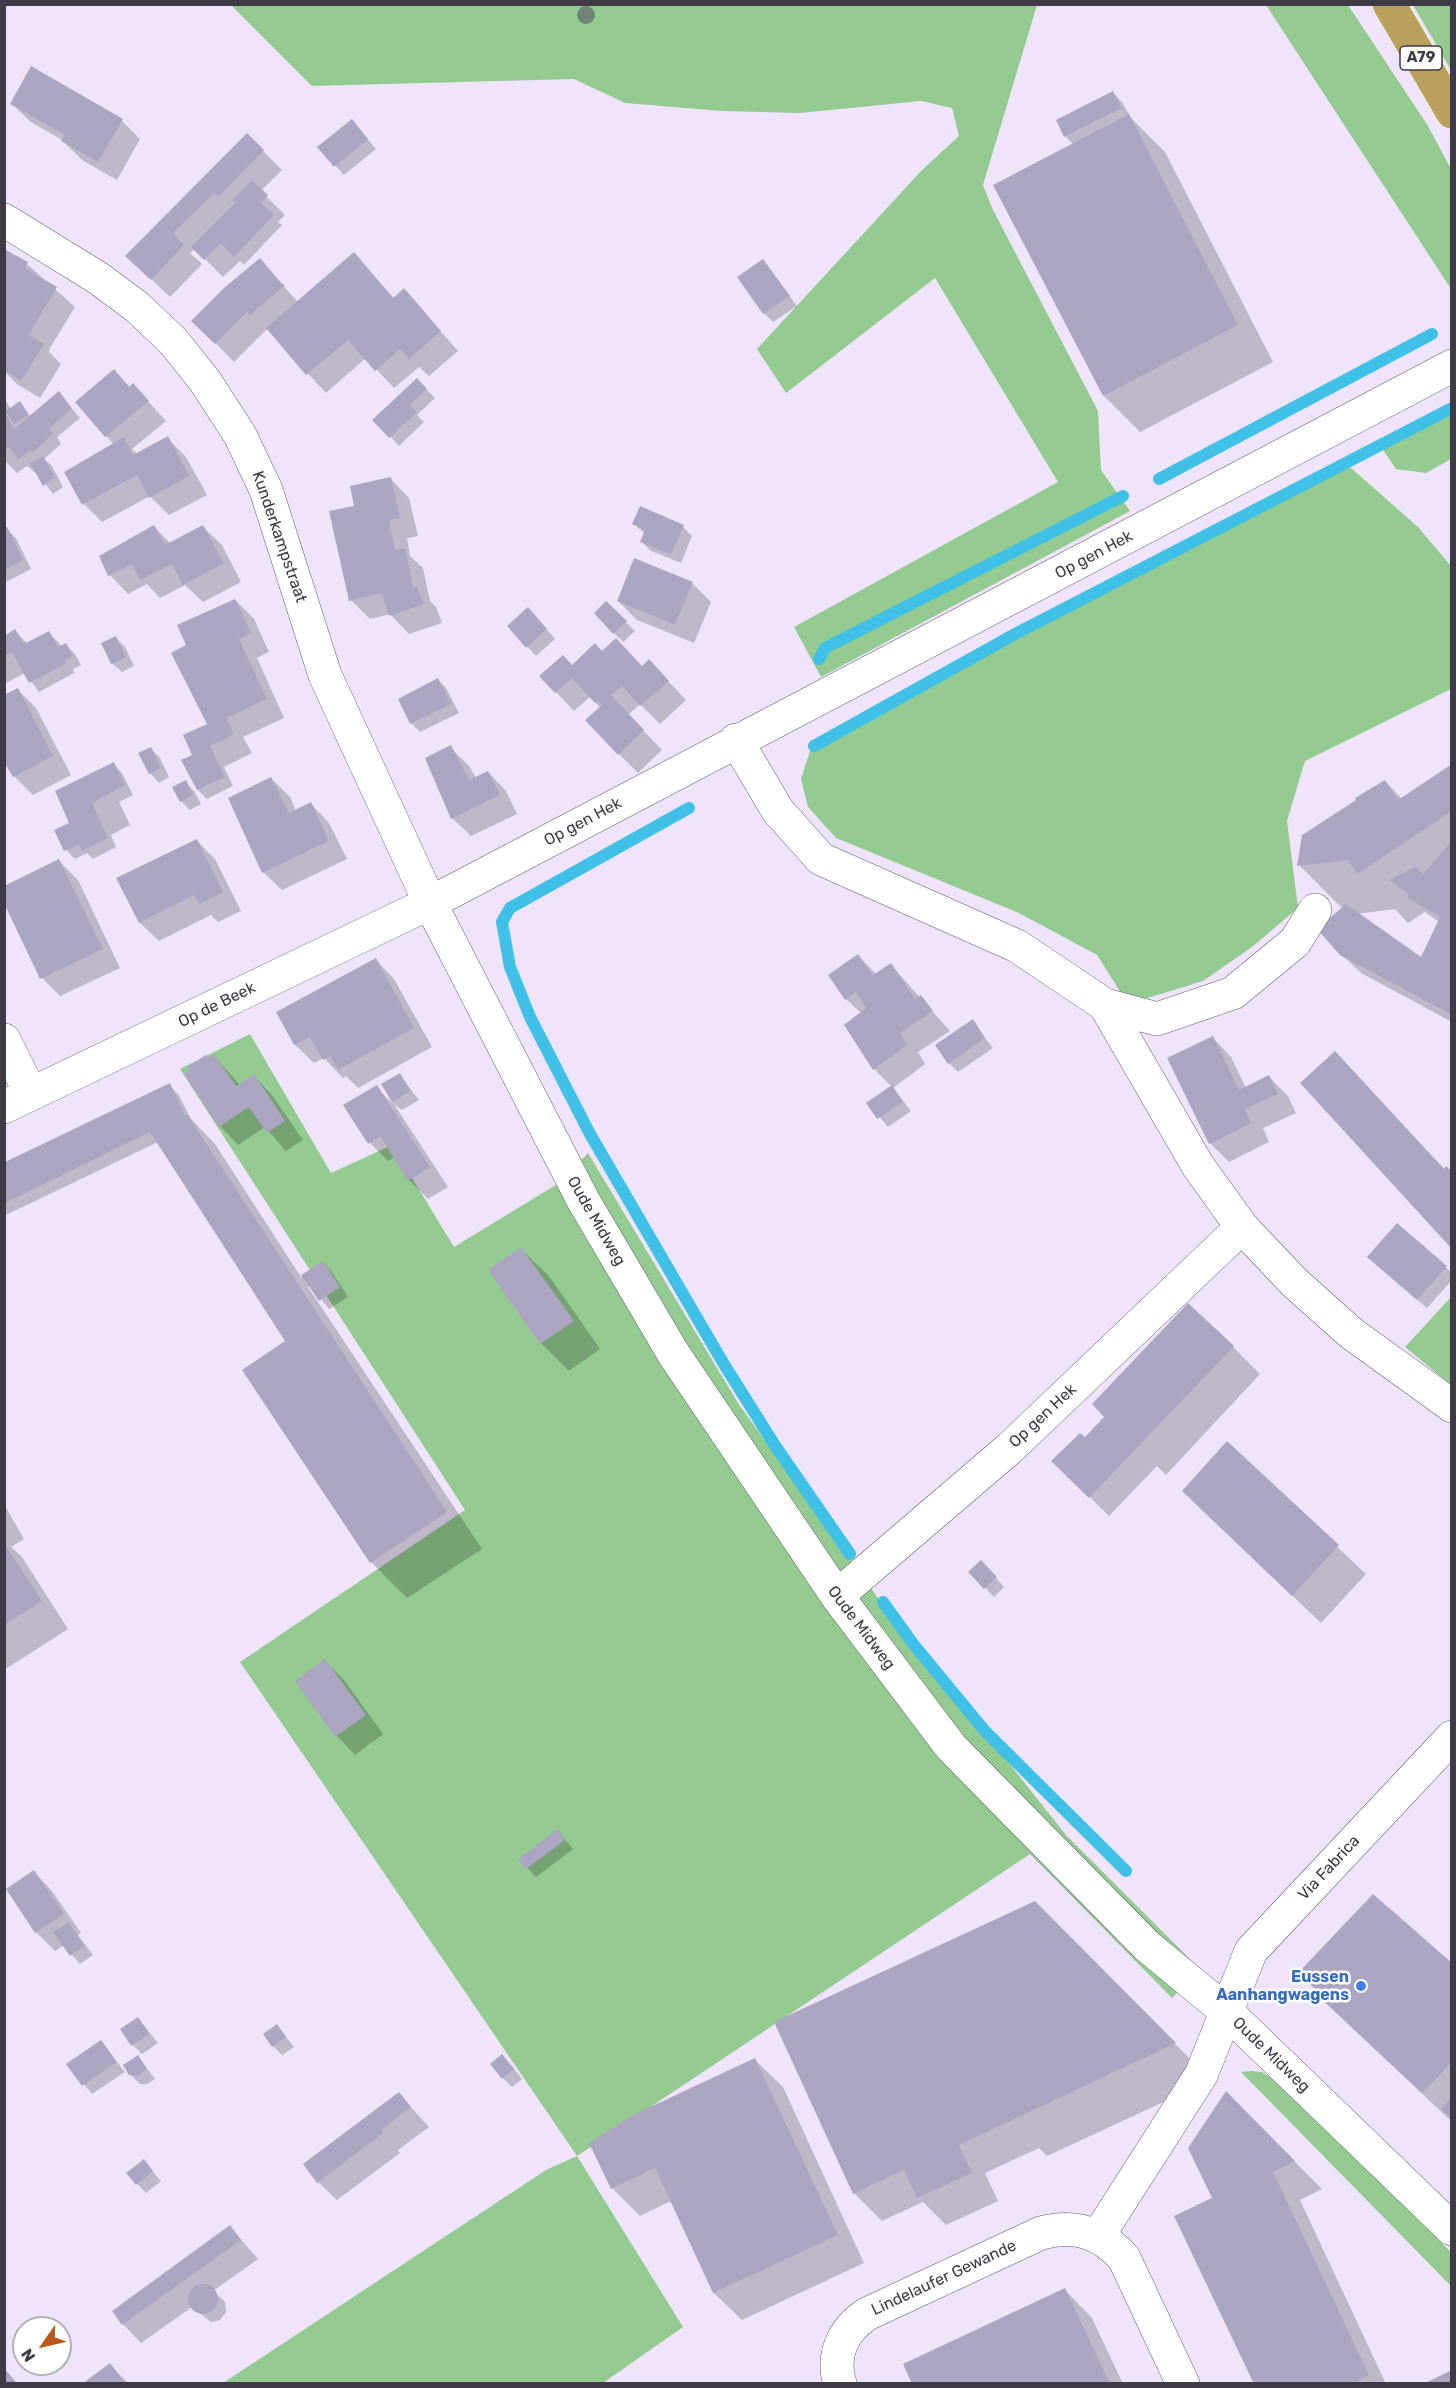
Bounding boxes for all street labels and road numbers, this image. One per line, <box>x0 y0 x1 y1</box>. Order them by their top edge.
road number: A79 <box>1400 46 1442 70</box>
street label: Kunderkampstraat <box>247 469 311 605</box>
street label: Op gen Hek <box>1052 527 1136 583</box>
street label: Op gen Hek <box>541 794 625 850</box>
street label: Op de Beek <box>175 978 259 1032</box>
street label: Oude Midweg <box>563 1173 629 1269</box>
street label: Op gen Hek <box>1005 1380 1081 1452</box>
street label: Oude Midweg <box>823 1582 899 1674</box>
street label: Via Fabrica <box>1294 1832 1364 1904</box>
street label: Oude Midweg <box>1228 2013 1314 2097</box>
street label: Lindelaufer Gewande <box>869 2236 1019 2320</box>

